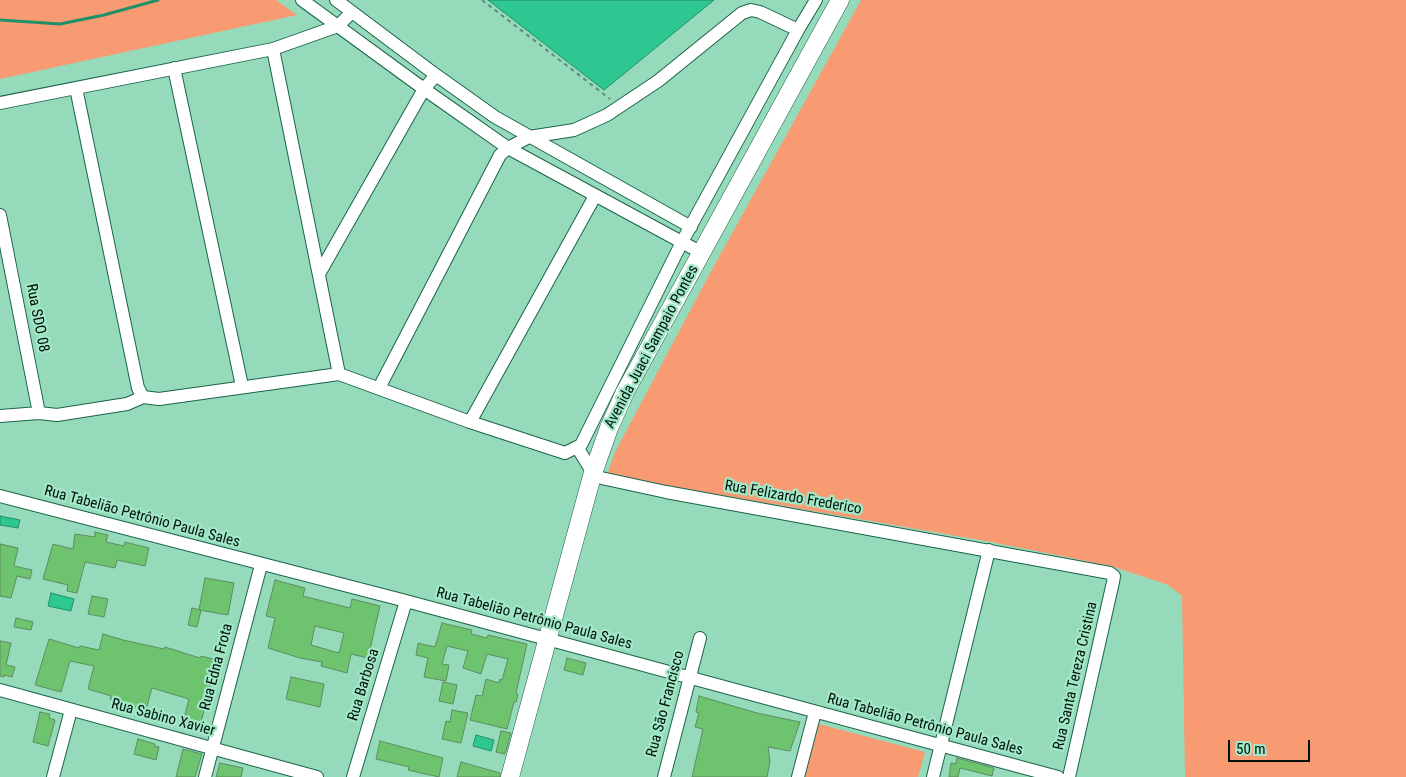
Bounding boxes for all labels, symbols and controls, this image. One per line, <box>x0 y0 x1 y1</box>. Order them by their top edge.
street label: Avenida Juaci Sampaio Pontes <box>601 262 703 432</box>
street label: Rua SDO 08 <box>22 282 52 354</box>
street label: Rua Felizardo Frederico <box>723 477 863 519</box>
street label: Rua Tabelião Petrônio Paula Sales <box>42 482 242 552</box>
street label: Rua Tabelião Petrônio Paula Sales <box>434 584 634 654</box>
street label: Rua Santa Tereza Cristina <box>1050 600 1102 752</box>
street label: Rua Edna Frota <box>197 622 237 712</box>
street label: Rua Barbosa <box>344 647 384 723</box>
street label: Rua São Francisco <box>643 649 689 759</box>
street label: Rua Tabelião Petrônio Paula Sales <box>825 690 1025 760</box>
street label: Rua Sabino Xavier <box>109 696 217 740</box>
scale bar <box>1231 730 1314 762</box>
text: 50 m <box>1236 740 1266 758</box>

